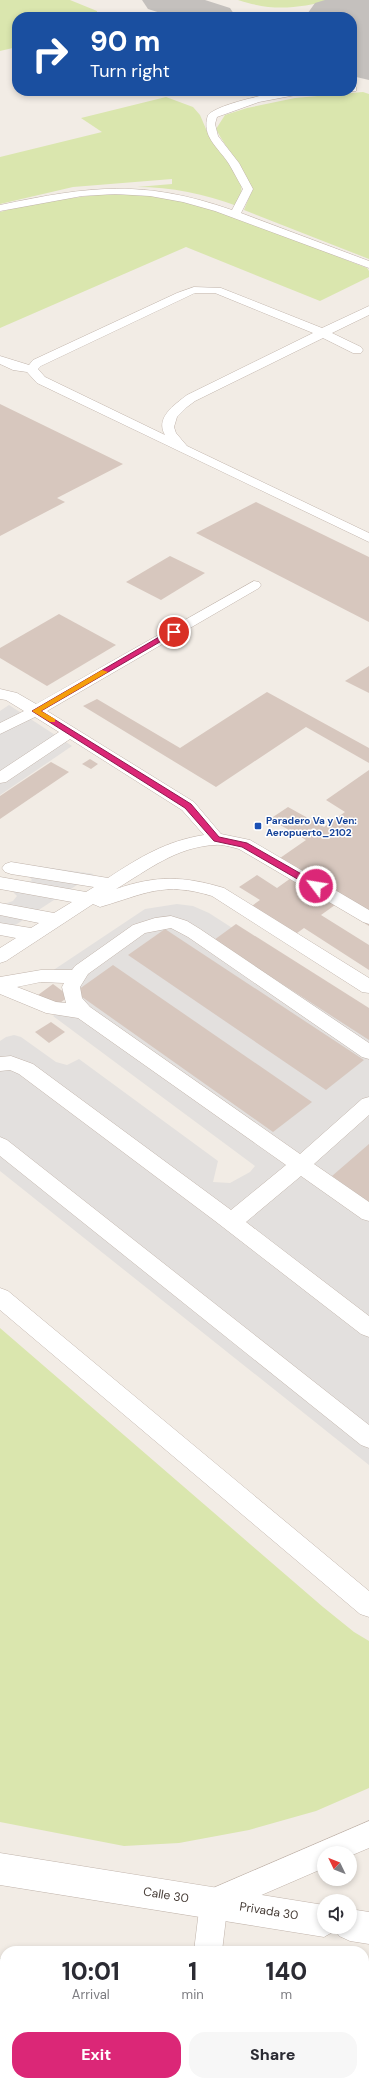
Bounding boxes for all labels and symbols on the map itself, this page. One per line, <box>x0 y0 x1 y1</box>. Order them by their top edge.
pin <box>157 615 191 649</box>
place label: Paradero Va y Ven: Aeropuerto_2102 <box>266 814 357 839</box>
marker: Paradero Va y Ven: Aeropuerto_2102 <box>253 821 263 831</box>
position arrow <box>295 865 337 907</box>
north arrow <box>317 1846 357 1886</box>
street label: Calle 30 <box>142 1884 190 1906</box>
street label: Privada 30 <box>238 1898 300 1924</box>

